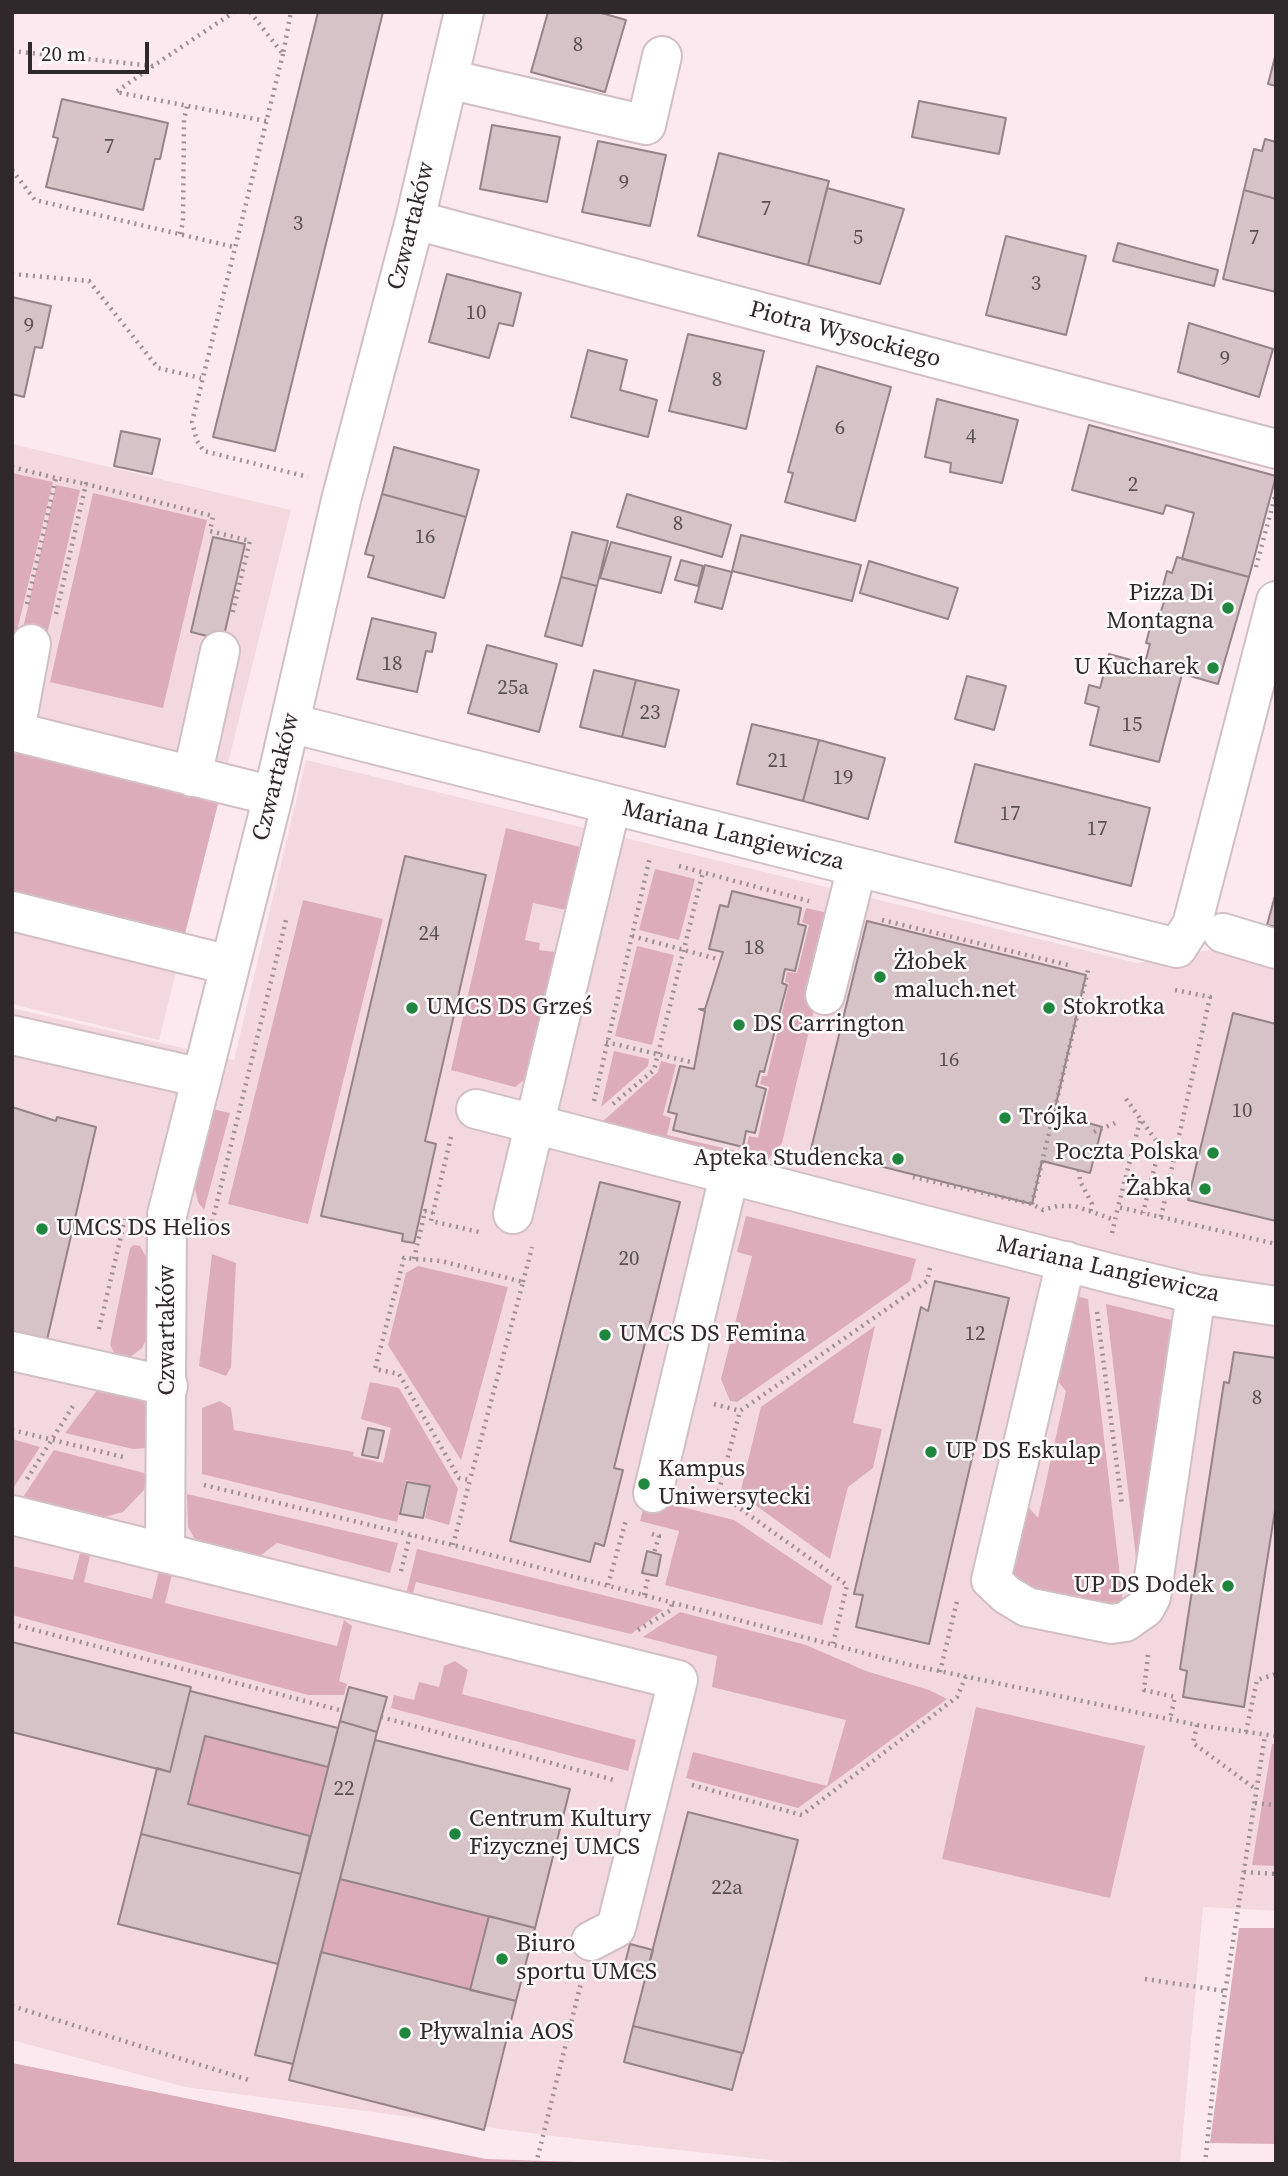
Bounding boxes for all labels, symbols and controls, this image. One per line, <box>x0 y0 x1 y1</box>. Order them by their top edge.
scale bar <box>32 28 152 72</box>
house number: 8 <box>573 33 583 59</box>
text: 20 m <box>41 39 86 68</box>
house number: 7 <box>104 135 114 161</box>
street label: Czwartaków <box>382 159 442 293</box>
house number: 9 <box>619 171 629 197</box>
house number: 7 <box>761 197 771 223</box>
house number: 3 <box>293 212 303 238</box>
house number: 5 <box>853 226 863 252</box>
house number: 7 <box>1249 226 1259 252</box>
house number: 3 <box>1031 272 1041 298</box>
street label: Piotra Wysockiego <box>746 296 944 374</box>
house number: 10 <box>466 301 486 327</box>
house number: 9 <box>24 314 34 340</box>
house number: 9 <box>1220 347 1230 373</box>
house number: 8 <box>712 368 722 394</box>
house number: 6 <box>835 416 845 442</box>
house number: 4 <box>966 425 976 451</box>
house number: 2 <box>1128 473 1138 499</box>
house number: 8 <box>673 512 683 538</box>
house number: 16 <box>415 525 435 551</box>
place label: Pizza Di Montagna <box>1106 580 1214 636</box>
marker: Pizza Di Montagna <box>1220 600 1236 616</box>
house number: 18 <box>382 652 402 678</box>
place label: U Kucharek <box>1074 654 1199 682</box>
marker: U Kucharek <box>1205 660 1221 676</box>
house number: 25a <box>497 676 529 702</box>
house number: 23 <box>640 701 660 727</box>
street label: Czwartaków <box>247 710 307 844</box>
house number: 15 <box>1122 713 1142 739</box>
house number: 21 <box>768 749 788 775</box>
house number: 19 <box>833 766 853 792</box>
street label: Mariana Langiewicza <box>619 794 847 878</box>
house number: 17 <box>1000 802 1020 828</box>
house number: 17 <box>1087 817 1107 843</box>
house number: 24 <box>419 922 439 948</box>
house number: 18 <box>744 936 764 962</box>
place label: Żłobek maluch.net <box>894 949 1016 1005</box>
marker: Żłobek maluch.net <box>872 969 888 985</box>
place label: UMCS DS Grześ <box>426 994 592 1022</box>
place label: Stokrotka <box>1063 994 1165 1022</box>
marker: UMCS DS Grześ <box>404 1000 420 1016</box>
marker: Stokrotka <box>1041 1000 1057 1016</box>
place label: DS Carrington <box>753 1011 905 1039</box>
marker: DS Carrington <box>731 1017 747 1033</box>
house number: 16 <box>939 1048 959 1074</box>
house number: 10 <box>1232 1099 1252 1125</box>
place label: Trójka <box>1019 1104 1088 1132</box>
marker: Trójka <box>997 1110 1013 1126</box>
place label: Poczta Polska <box>1055 1139 1199 1167</box>
place label: Apteka Studencka <box>694 1145 884 1173</box>
marker: Poczta Polska <box>1205 1145 1221 1161</box>
marker: Apteka Studencka <box>890 1151 906 1167</box>
place label: Żabka <box>1127 1175 1191 1203</box>
marker: Żabka <box>1197 1181 1213 1197</box>
place label: UMCS DS Helios <box>56 1215 231 1243</box>
marker: UMCS DS Helios <box>34 1221 50 1237</box>
street label: Mariana Langiewicza <box>994 1230 1222 1310</box>
house number: 20 <box>619 1247 639 1273</box>
street label: Czwartaków <box>154 1265 182 1395</box>
place label: UMCS DS Femina <box>619 1321 806 1349</box>
house number: 12 <box>965 1322 985 1348</box>
marker: UMCS DS Femina <box>597 1327 613 1343</box>
house number: 8 <box>1252 1386 1262 1412</box>
place label: UP DS Eskulap <box>945 1438 1101 1466</box>
marker: UP DS Eskulap <box>923 1444 939 1460</box>
place label: Kampus Uniwersytecki <box>658 1456 811 1512</box>
marker: Kampus Uniwersytecki <box>636 1476 652 1492</box>
place label: UP DS Dodek <box>1073 1572 1214 1600</box>
marker: UP DS Dodek <box>1220 1578 1236 1594</box>
house number: 22 <box>334 1777 354 1803</box>
place label: Centrum Kultury Fizycznej UMCS <box>469 1806 651 1862</box>
marker: Centrum Kultury Fizycznej UMCS <box>447 1826 463 1842</box>
house number: 22a <box>711 1876 743 1902</box>
place label: Biuro sportu UMCS <box>516 1931 657 1987</box>
marker: Biuro sportu UMCS <box>494 1951 510 1967</box>
place label: Pływalnia AOS <box>419 2019 574 2047</box>
marker: Pływalnia AOS <box>397 2025 413 2041</box>

